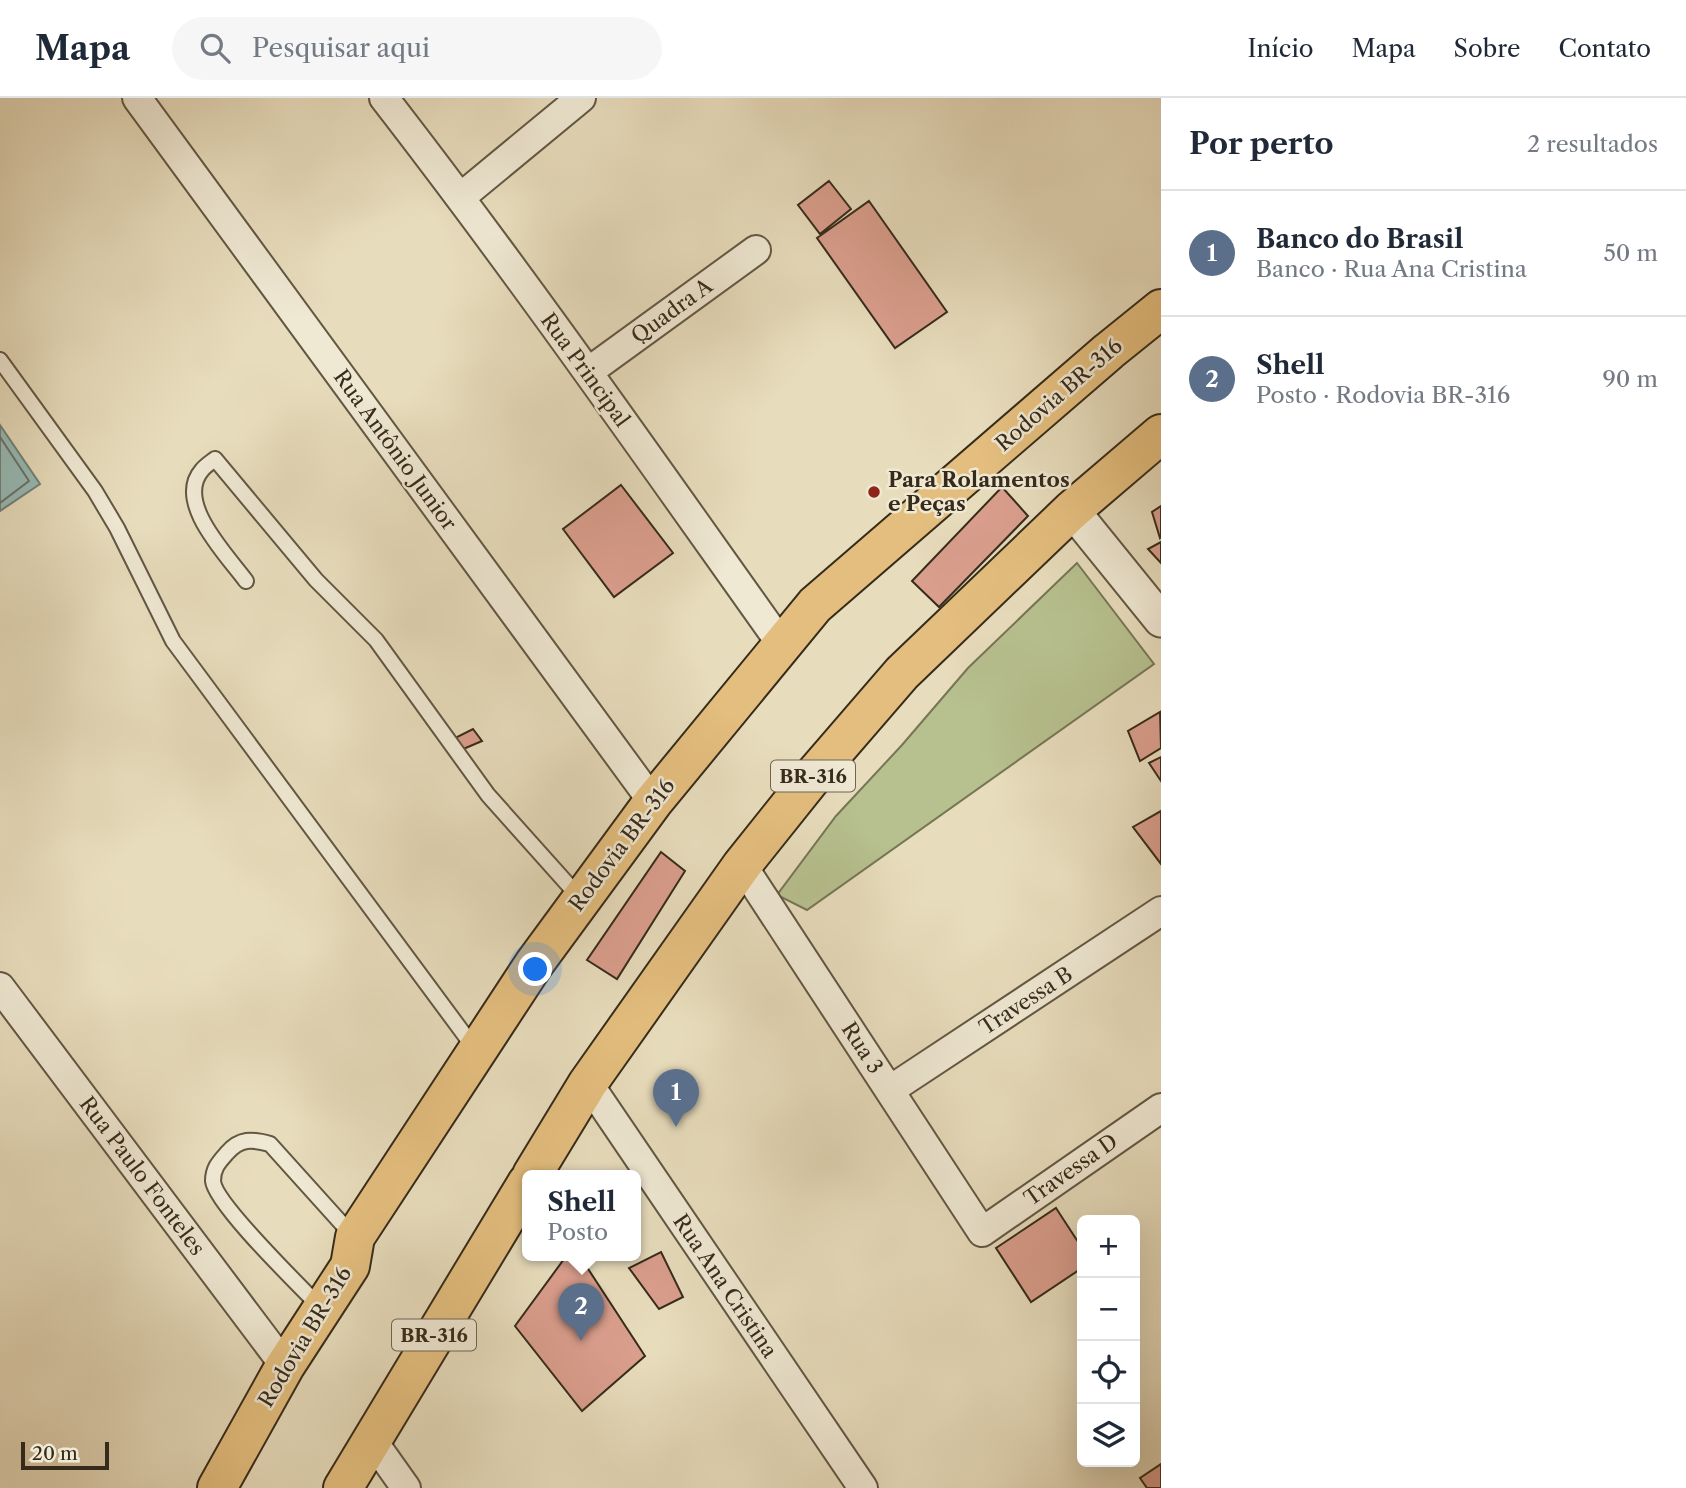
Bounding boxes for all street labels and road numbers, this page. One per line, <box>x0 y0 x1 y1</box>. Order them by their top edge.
street label: Quadra A <box>626 273 717 348</box>
street label: Rua Principal <box>536 308 635 432</box>
street label: Rodovia BR-316 <box>990 333 1127 456</box>
street label: Rua Antônio Junior <box>329 365 462 535</box>
road number: BR-316 <box>771 761 855 792</box>
street label: Rodovia BR-316 <box>564 773 680 916</box>
street label: Travessa B <box>975 961 1077 1040</box>
street label: Rua 3 <box>837 1017 888 1078</box>
street label: Rua Paulo Fonteles <box>75 1091 210 1260</box>
street label: Travessa D <box>1019 1128 1122 1211</box>
street label: Rua Ana Cristina <box>668 1209 783 1363</box>
street label: Rodovia BR-316 <box>253 1262 356 1412</box>
road number: BR-316 <box>392 1320 476 1350</box>

